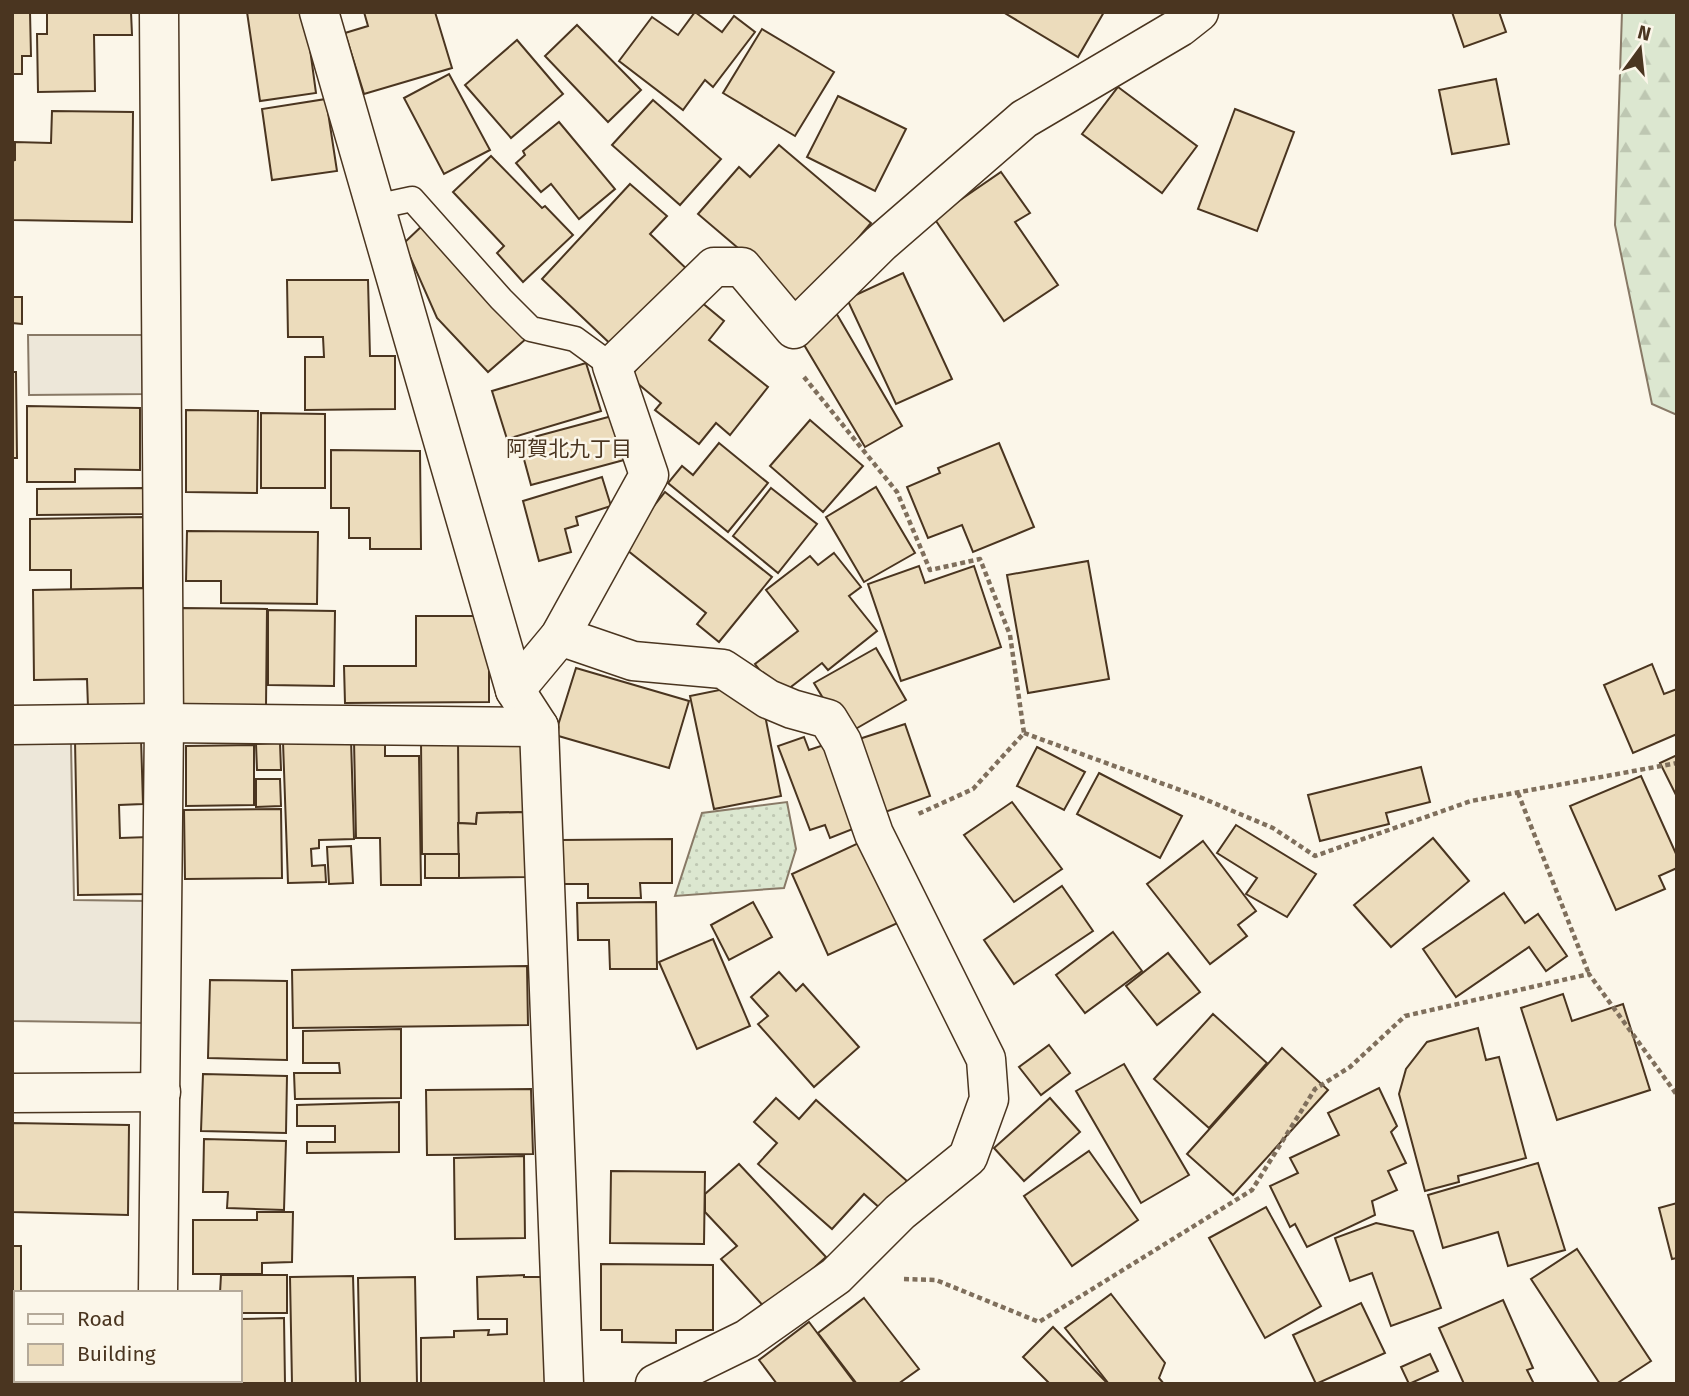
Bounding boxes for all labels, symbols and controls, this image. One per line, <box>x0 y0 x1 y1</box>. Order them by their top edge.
north arrow <box>1605 14 1675 84</box>
text: N <box>1635 20 1653 46</box>
district label: 阿賀北九丁目 <box>506 436 632 462</box>
legend <box>14 1291 242 1382</box>
text: Road <box>77 1306 125 1332</box>
text: Building <box>77 1341 156 1367</box>

